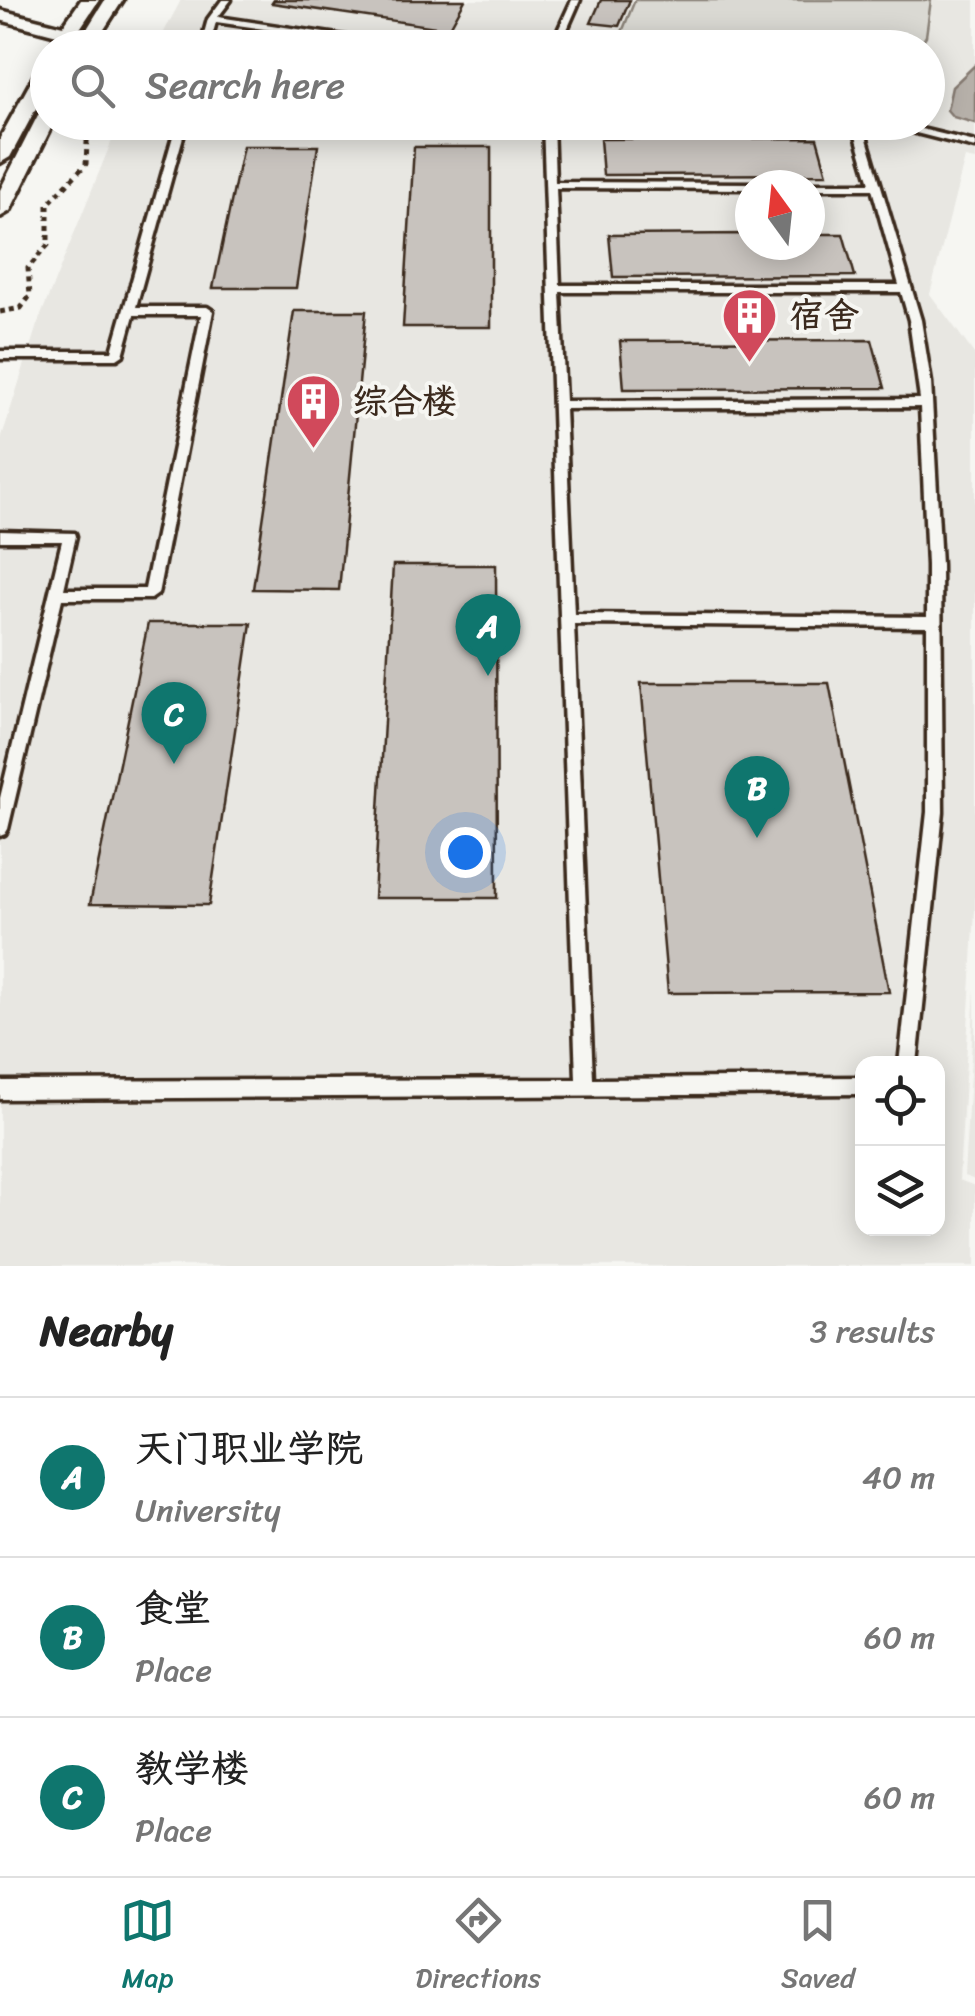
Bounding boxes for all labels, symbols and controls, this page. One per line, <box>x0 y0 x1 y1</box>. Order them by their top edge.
search box <box>30 30 945 140</box>
text: Search here <box>145 52 345 119</box>
icon: search <box>65 58 120 113</box>
north arrow <box>735 170 825 260</box>
place label: 宿舍 <box>789 284 859 346</box>
building icon: 宿舍 <box>720 285 780 364</box>
place label: 综合楼 <box>352 370 457 432</box>
building icon: 综合楼 <box>283 371 343 450</box>
pin: A <box>456 594 520 676</box>
pin: C <box>142 682 206 764</box>
pin: B <box>724 756 790 838</box>
your location <box>440 827 491 878</box>
map controls <box>855 1056 945 1236</box>
button: locate <box>855 1056 945 1146</box>
button: layers <box>855 1146 945 1236</box>
text: Nearby <box>40 1294 173 1368</box>
text: 3 results <box>810 1303 935 1360</box>
text: 天门职业学院 <box>135 1415 363 1482</box>
text: A <box>62 1449 83 1506</box>
text: 40 m <box>862 1449 935 1506</box>
text: University <box>135 1482 281 1539</box>
text: 食堂 <box>135 1575 211 1642</box>
text: B <box>62 1609 83 1666</box>
text: 60 m <box>864 1609 935 1666</box>
text: Place <box>135 1642 212 1699</box>
text: 教学楼 <box>135 1735 249 1802</box>
text: C <box>63 1769 82 1826</box>
text: 60 m <box>864 1769 935 1826</box>
text: Place <box>135 1802 212 1859</box>
tab: Map <box>120 1893 175 2002</box>
tab: Directions <box>415 1893 541 2002</box>
tab: Saved <box>781 1893 855 2002</box>

